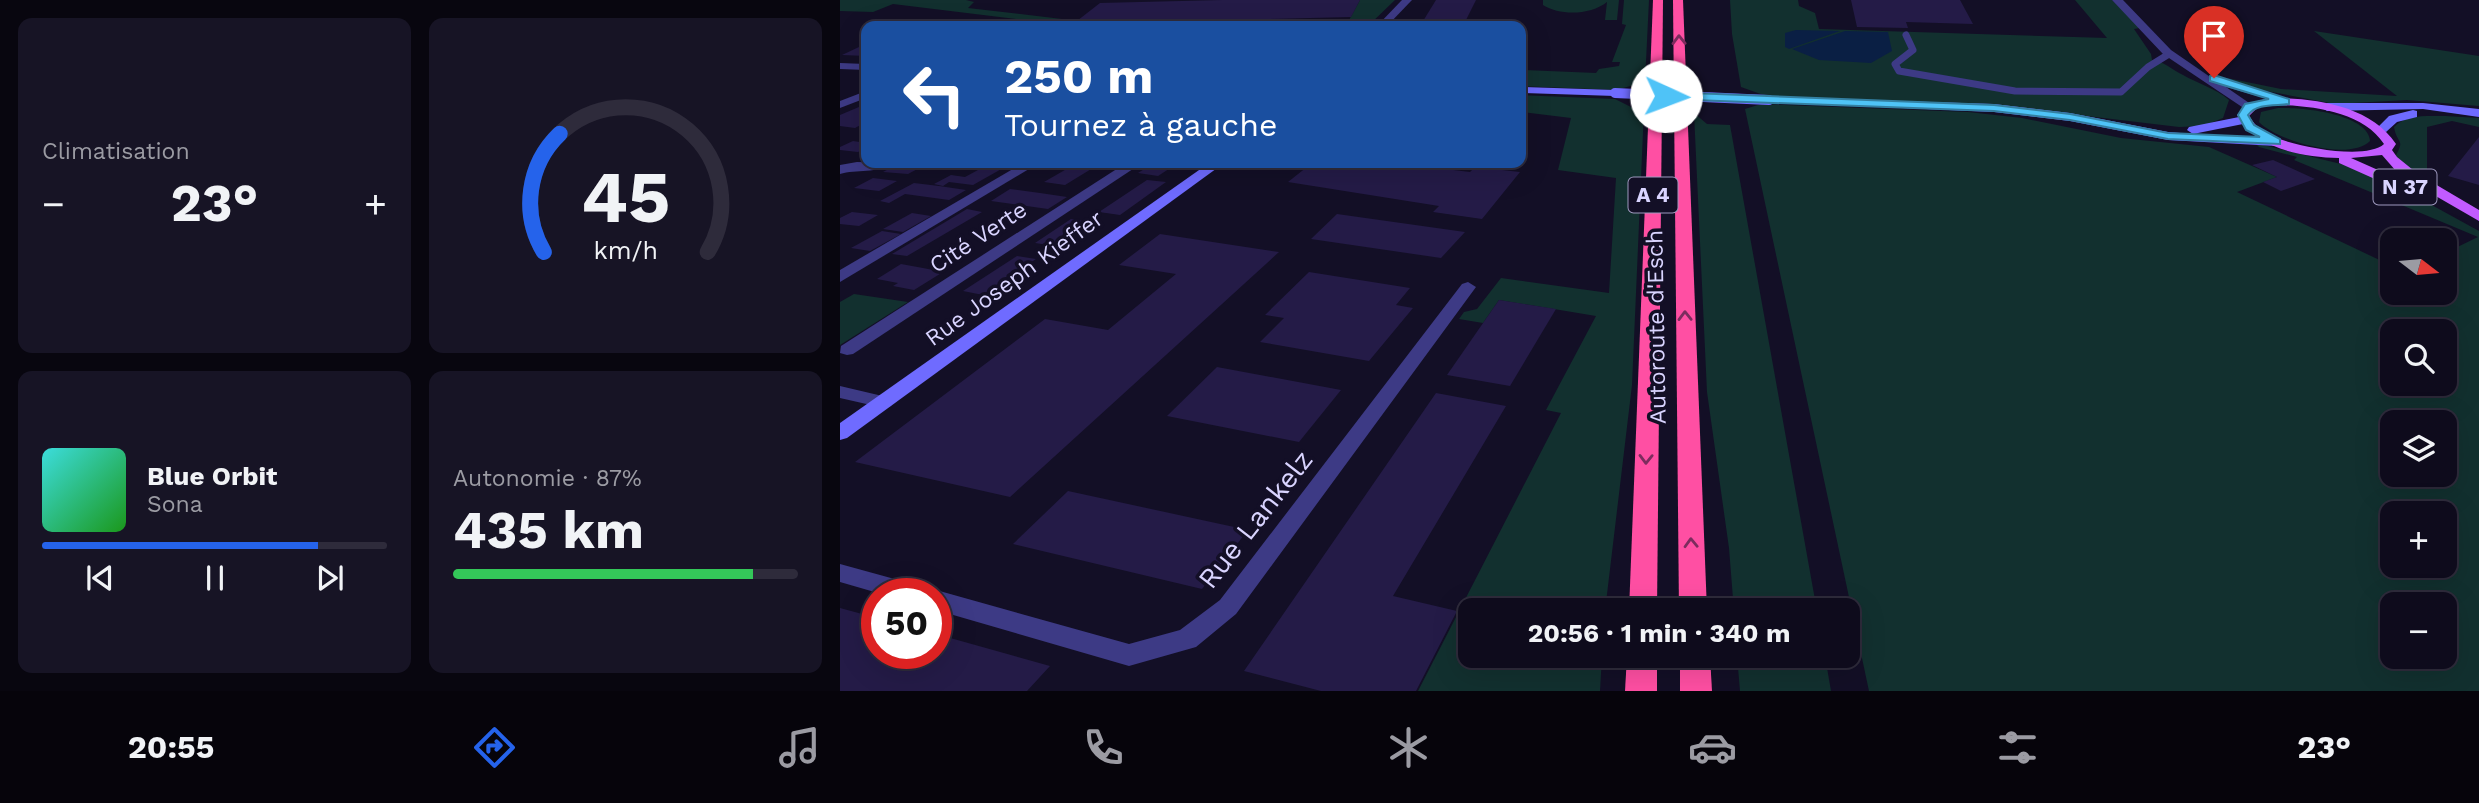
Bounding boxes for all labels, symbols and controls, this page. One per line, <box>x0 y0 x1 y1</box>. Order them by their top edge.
pin <box>2184 6 2244 78</box>
icon: arrive <box>2195 17 2233 55</box>
one-way arrow <box>1671 34 1687 45</box>
text: 250 m <box>1004 47 1153 105</box>
icon: left <box>889 49 980 140</box>
position arrow <box>1629 59 1703 133</box>
text: Tournez à gauche <box>1004 106 1277 144</box>
text: Climatisation <box>42 138 190 165</box>
text: 45 <box>581 154 670 240</box>
road number: N 37 <box>2374 170 2436 204</box>
text: 23° <box>171 173 258 234</box>
road number: A 4 <box>1628 178 1678 212</box>
text: − <box>42 182 65 226</box>
text: + <box>364 182 387 226</box>
street label: Cité Verte <box>925 196 1032 279</box>
street label: Rue Joseph Kieffer <box>920 205 1108 352</box>
north arrow <box>2380 228 2457 304</box>
map controls <box>2380 228 2457 669</box>
street label: Autoroute d'Esch <box>1641 230 1672 424</box>
text: km/h <box>593 235 658 264</box>
one-way arrow <box>1678 311 1693 322</box>
button: search <box>2380 319 2457 396</box>
button: layers <box>2380 410 2457 487</box>
street label: Rue Lankelz <box>1191 444 1320 595</box>
one-way arrow <box>1639 454 1654 465</box>
text: Blue Orbit <box>147 461 277 491</box>
text: Autonomie · 87% <box>453 465 642 492</box>
text: Sona <box>147 491 203 518</box>
text: 435 km <box>453 500 644 561</box>
button: + <box>2380 501 2457 578</box>
one-way arrow <box>1684 537 1699 548</box>
icon: previous <box>81 559 119 597</box>
icon: pause <box>196 559 234 597</box>
icon: next <box>311 559 349 597</box>
speed limit sign: 50 <box>861 578 952 669</box>
button: − <box>2380 592 2457 669</box>
text: 20:56 · 1 min · 340 m <box>1528 618 1790 648</box>
icon: directions <box>470 723 519 772</box>
icon: music <box>775 723 824 772</box>
icon: phone <box>1079 723 1128 772</box>
icon: climate <box>1384 723 1433 772</box>
icon: car <box>1688 723 1737 772</box>
icon: filters <box>1993 723 2042 772</box>
text: 20:55 <box>128 728 214 766</box>
text: 23° <box>2297 728 2351 766</box>

